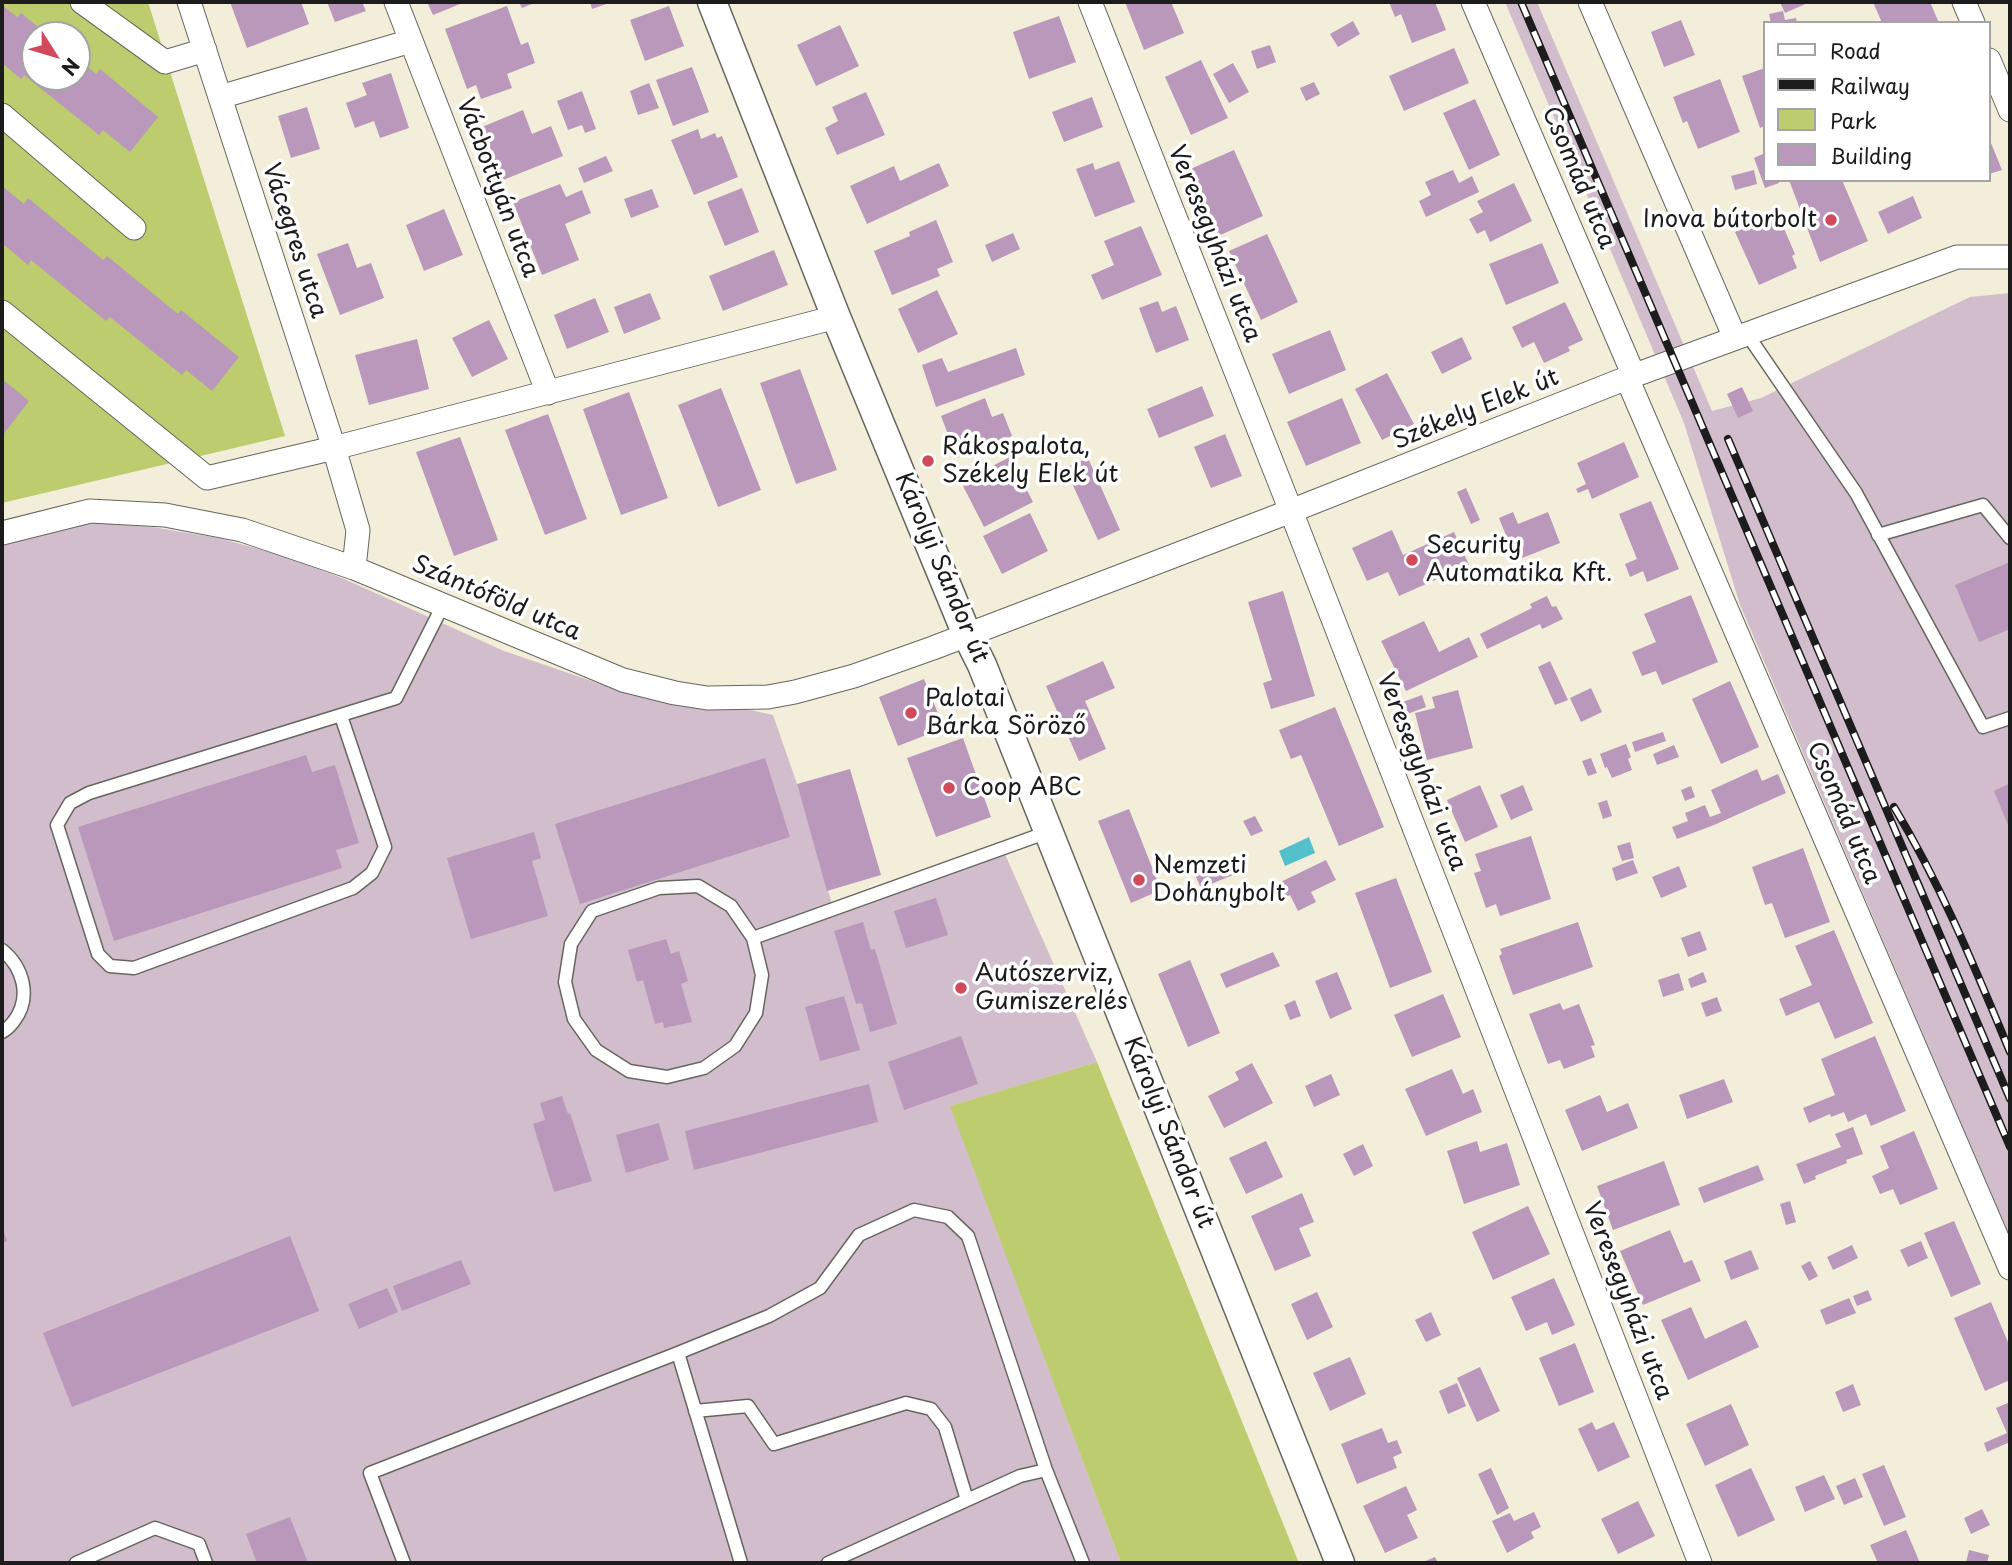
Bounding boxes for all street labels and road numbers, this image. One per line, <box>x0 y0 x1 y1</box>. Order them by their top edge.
street label: Vácbottyán utca <box>450 94 544 282</box>
street label: Csomád utca <box>1535 102 1621 254</box>
street label: Veresegyházi utca <box>1161 141 1267 347</box>
street label: Vácegres utca <box>255 160 333 322</box>
street label: Székely Elek út <box>1389 364 1563 456</box>
street label: Károlyi Sándor út <box>888 468 994 668</box>
street label: Szántóföld utca <box>407 550 585 648</box>
street label: Veresegyházi utca <box>1370 669 1472 875</box>
street label: Csomád utca <box>1800 737 1886 889</box>
street label: Károlyi Sándor út <box>1116 1033 1220 1233</box>
street label: Veresegyházi utca <box>1576 1198 1678 1404</box>

